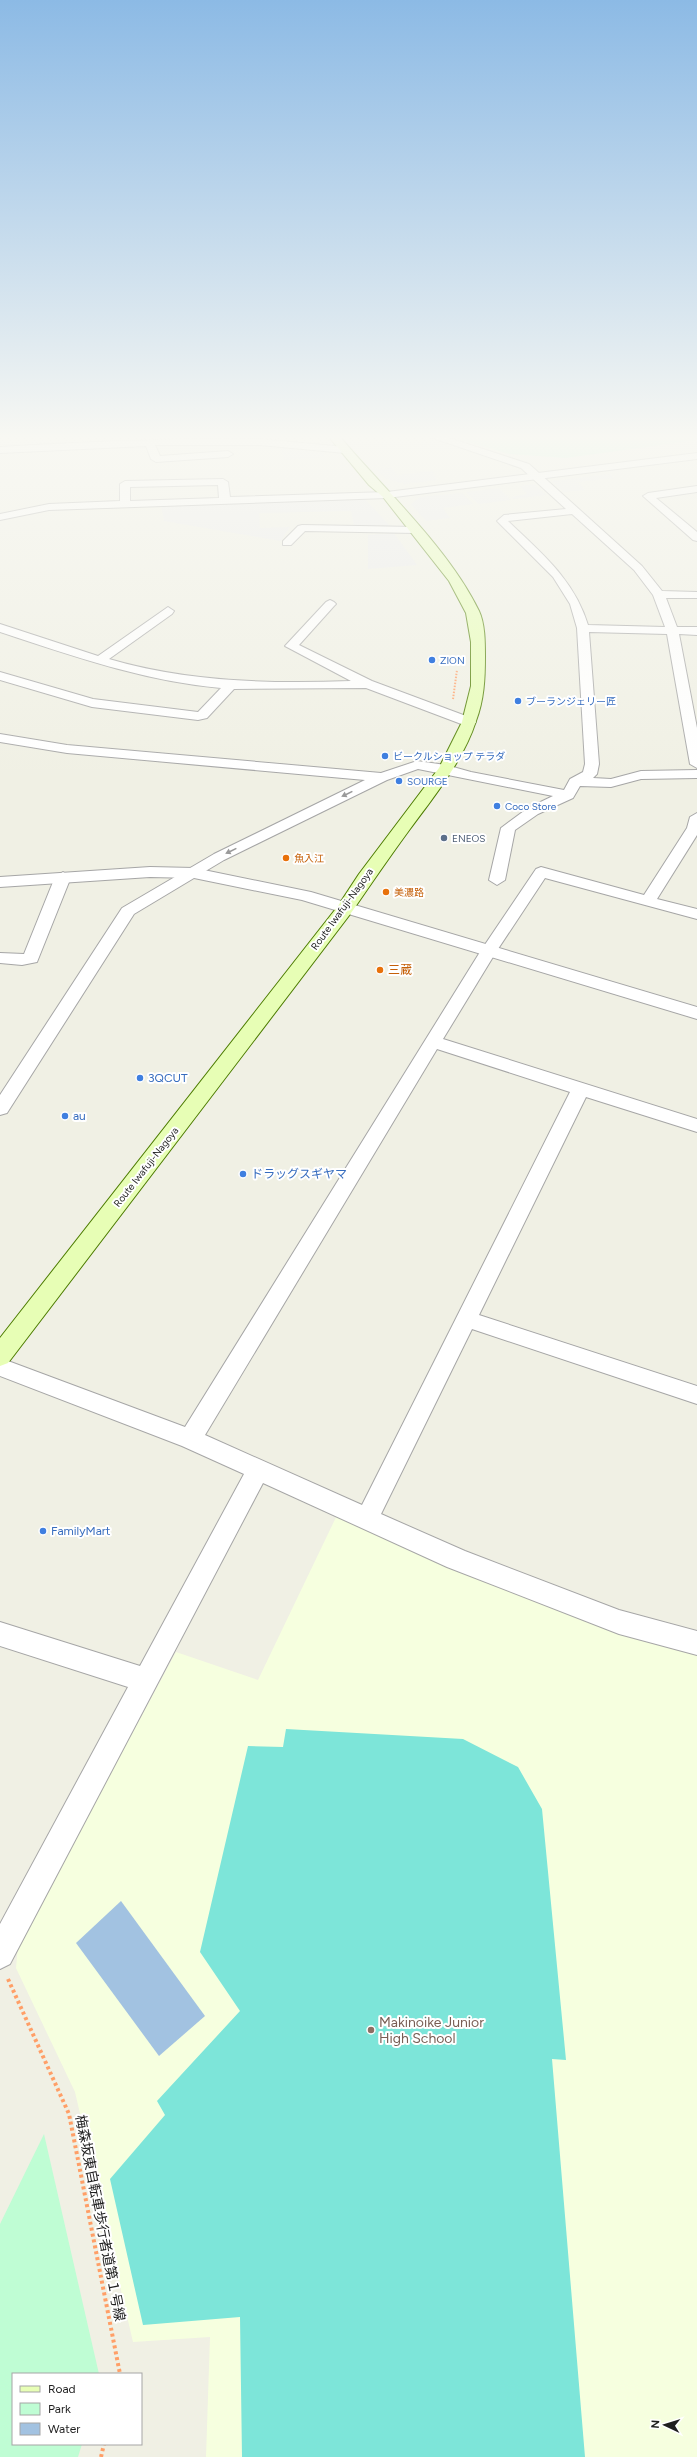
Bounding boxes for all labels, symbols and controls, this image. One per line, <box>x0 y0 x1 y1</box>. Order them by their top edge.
place label: ZION <box>440 654 465 667</box>
marker: ZION <box>427 655 437 665</box>
place label: ブーランジェリー匠 <box>526 695 616 708</box>
marker: ブーランジェリー匠 <box>513 696 523 706</box>
place label: ビークルショップ テラダ <box>393 750 505 763</box>
marker: ビークルショップ テラダ <box>380 751 390 761</box>
place label: SOURGE <box>407 775 448 788</box>
marker: SOURGE <box>394 776 404 786</box>
one-way arrow <box>342 791 353 797</box>
place label: Coco Store <box>505 800 557 813</box>
marker: Coco Store <box>492 801 502 811</box>
place label: ENEOS <box>452 832 485 845</box>
marker: ENEOS <box>439 833 449 843</box>
one-way arrow <box>225 848 236 854</box>
place label: 魚入江 <box>294 852 324 865</box>
marker: 魚入江 <box>281 853 291 863</box>
street label: Route Iwafuji-Nagoya <box>308 866 376 952</box>
place label: 美濃路 <box>394 886 424 899</box>
marker: 美濃路 <box>381 887 391 897</box>
place label: 三蔵 <box>388 963 412 977</box>
marker: 三蔵 <box>375 965 385 975</box>
place label: 3QCUT <box>148 1071 188 1085</box>
marker: 3QCUT <box>135 1073 145 1083</box>
place label: au <box>73 1109 86 1123</box>
marker: au <box>60 1111 70 1121</box>
street label: Route Iwafuji-Nagoya <box>111 1124 181 1210</box>
place label: ドラッグスギヤマ <box>251 1167 347 1181</box>
marker: ドラッグスギヤマ <box>238 1169 248 1179</box>
place label: FamilyMart <box>51 1524 111 1538</box>
marker: FamilyMart <box>38 1526 48 1536</box>
place label: Makinoike Junior High School <box>379 2014 484 2047</box>
marker: Makinoike Junior High School <box>366 2025 376 2035</box>
street label: 梅森坂東自転車歩行者道第１号線 <box>72 2113 128 2323</box>
legend <box>12 2373 142 2445</box>
text: Road <box>48 2382 76 2396</box>
text: Park <box>48 2402 71 2416</box>
north arrow <box>645 2405 685 2445</box>
text: N <box>649 2420 662 2429</box>
text: Water <box>48 2422 80 2436</box>

